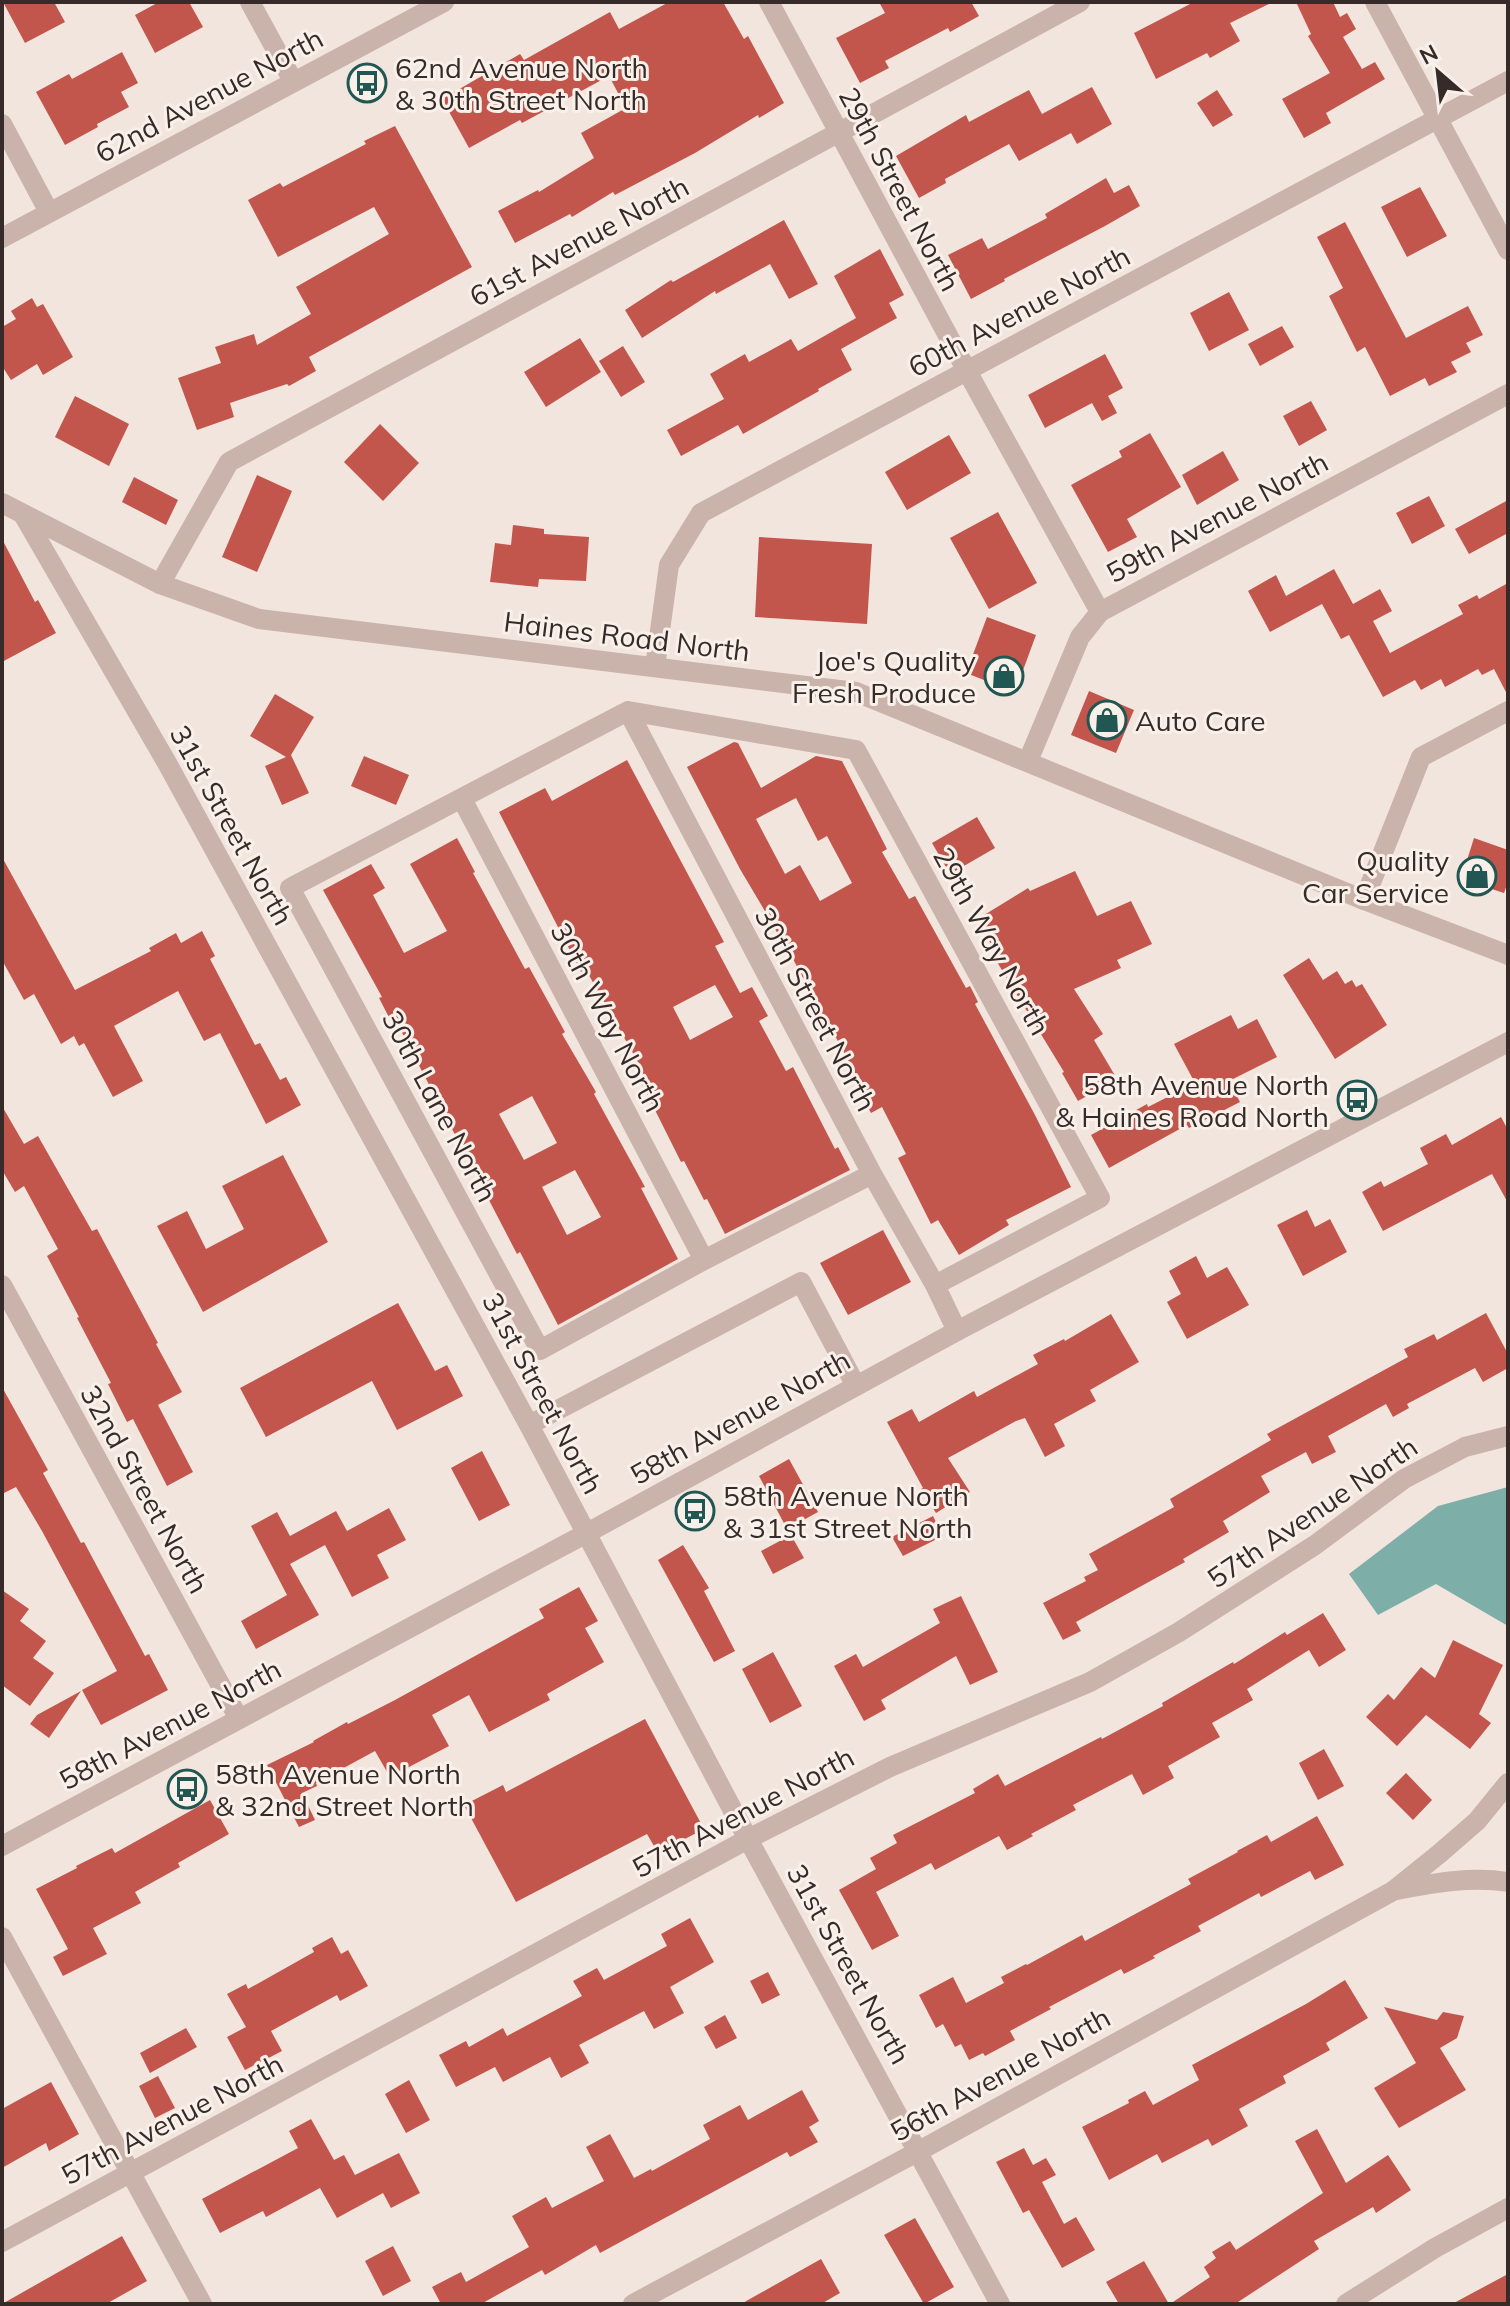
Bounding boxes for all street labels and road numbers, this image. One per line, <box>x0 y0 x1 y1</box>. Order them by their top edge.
street label: 62nd Avenue North <box>89 20 329 170</box>
street label: 29th Street North <box>832 81 968 297</box>
street label: 61st Avenue North <box>463 168 695 314</box>
street label: 60th Avenue North <box>902 238 1136 384</box>
street label: 59th Avenue North <box>1100 444 1334 590</box>
street label: Haines Road North <box>502 604 752 668</box>
street label: 31st Street North <box>163 719 301 931</box>
street label: 29th Way North <box>926 841 1058 1041</box>
street label: 30th Street North <box>748 901 884 1117</box>
street label: 30th Way North <box>543 916 673 1118</box>
street label: 30th Lane North <box>375 1004 505 1208</box>
street label: 31st Street North <box>475 1286 611 1500</box>
street label: 58th Avenue North <box>624 1342 856 1492</box>
street label: 32nd Street North <box>73 1379 217 1599</box>
street label: 57th Avenue North <box>1200 1429 1424 1595</box>
street label: 58th Avenue North <box>53 1651 287 1797</box>
street label: 57th Avenue North <box>626 1739 860 1885</box>
street label: 31st Street North <box>780 1858 918 2070</box>
street label: 56th Avenue North <box>884 1999 1116 2149</box>
street label: 57th Avenue North <box>55 2046 289 2192</box>

